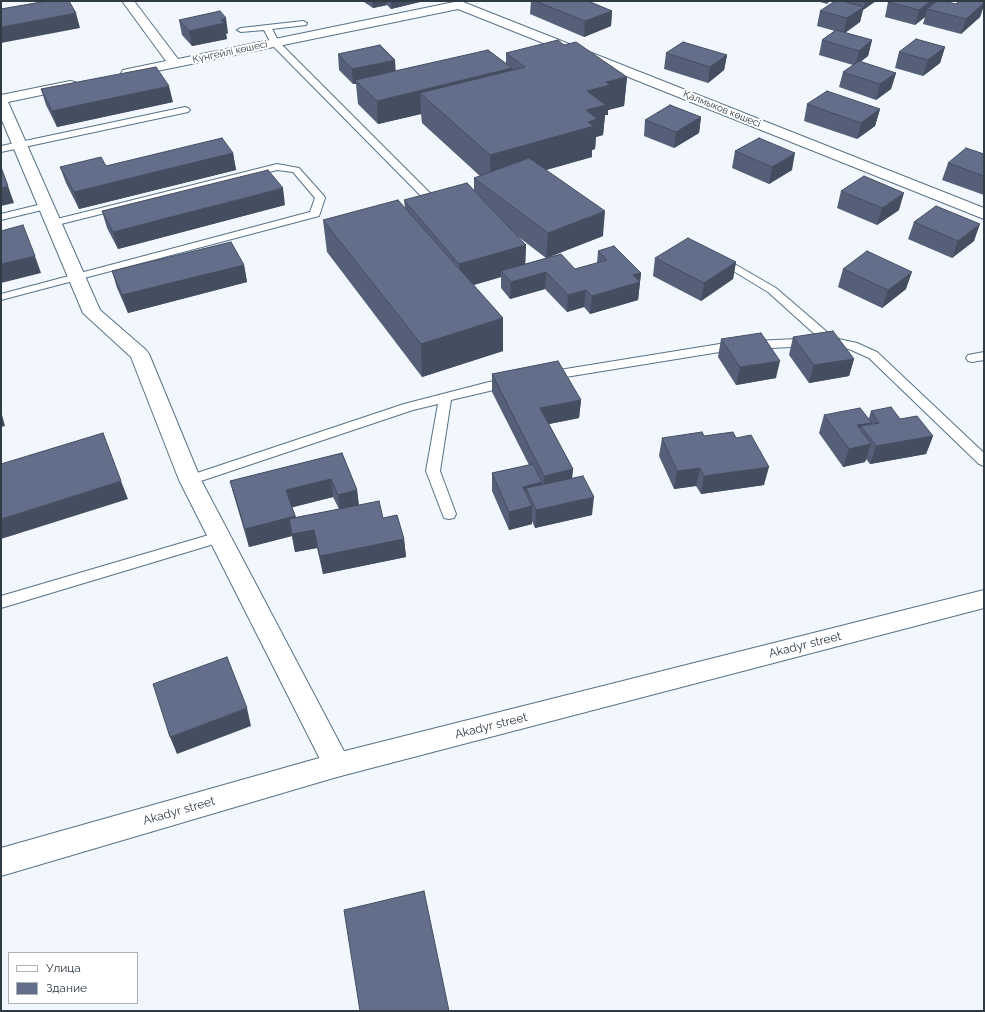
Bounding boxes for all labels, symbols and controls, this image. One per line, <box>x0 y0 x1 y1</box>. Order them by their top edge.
street label: Күнгейлі көшесі <box>191 38 269 66</box>
street label: Қалмыков көшесі <box>681 88 763 130</box>
street label: Akadyr street <box>767 629 843 661</box>
street label: Akadyr street <box>453 710 529 742</box>
street label: Akadyr street <box>141 794 217 828</box>
legend <box>8 952 138 1004</box>
text: Улица <box>46 961 81 975</box>
text: Здание <box>46 981 87 995</box>

